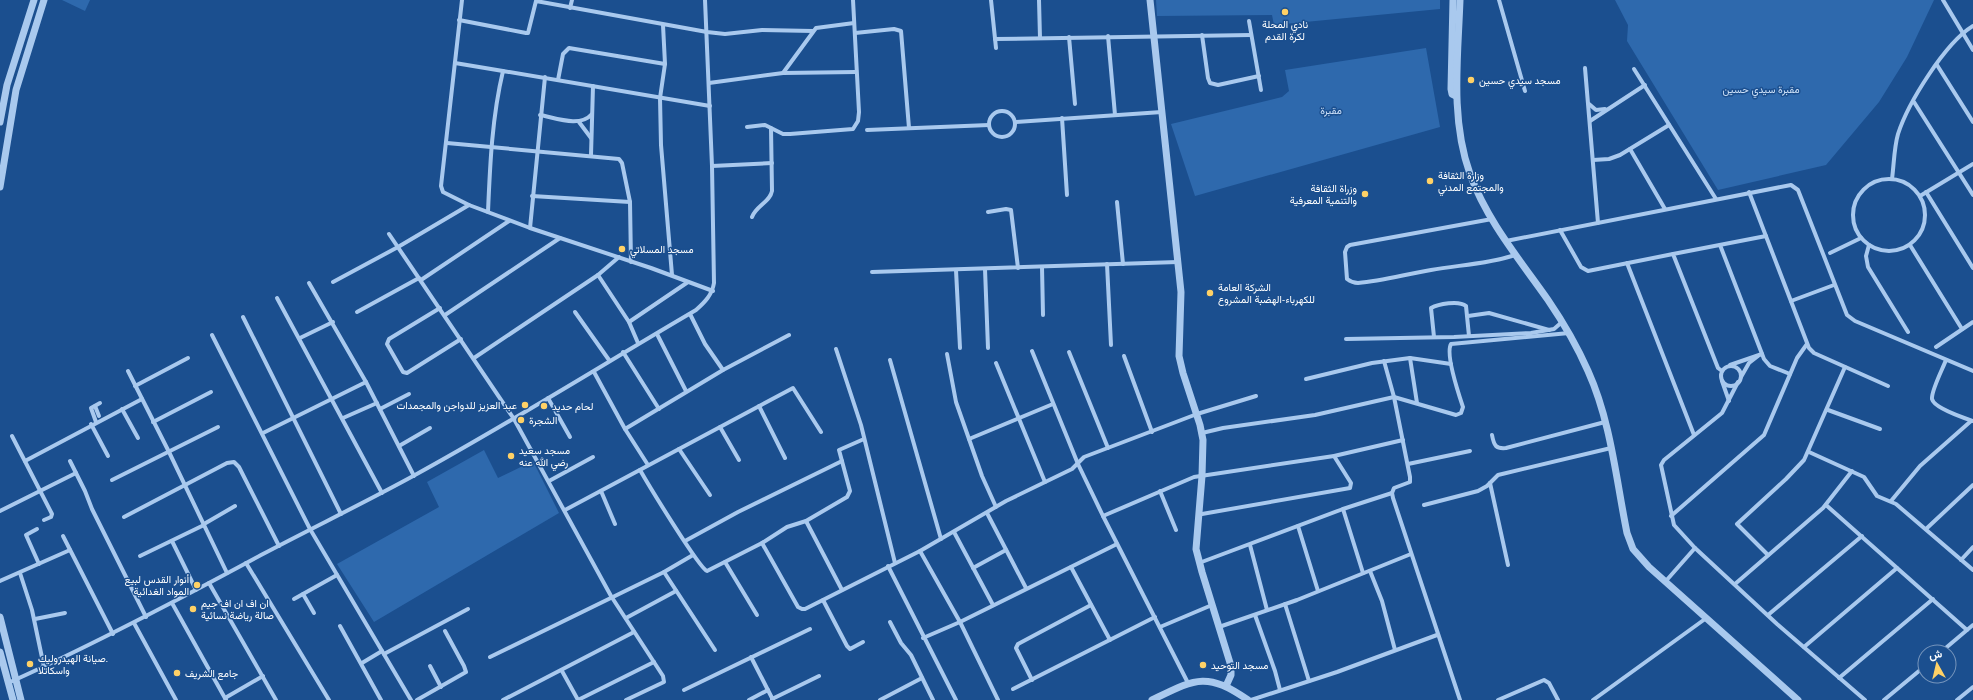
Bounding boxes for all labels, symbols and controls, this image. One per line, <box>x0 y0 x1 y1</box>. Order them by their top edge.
marker: نادي المحلة لكرة القدم <box>1280 7 1290 17</box>
place label: نادي المحلة لكرة القدم <box>1262 18 1308 43</box>
place label: مسجد سيدي حسين <box>1479 74 1560 89</box>
marker: مسجد سيدي حسين <box>1466 75 1476 85</box>
park label: مقبرة سيدي حسين <box>1722 83 1800 98</box>
park label: مقبرة <box>1320 104 1342 117</box>
place label: وزارة الثقافة والمجتمع المدني <box>1438 169 1504 196</box>
marker: وزارة الثقافة والمجتمع المدني <box>1425 176 1435 186</box>
place label: وزراة الثقافة والتنمية المعرفية <box>1290 182 1357 207</box>
marker: وزراة الثقافة والتنمية المعرفية <box>1360 189 1370 199</box>
place label: مسجد المسلاتي <box>630 243 694 258</box>
marker: مسجد المسلاتي <box>617 244 627 254</box>
place label: الشركة العامة للكهرباء-الهضبة المشروع <box>1218 281 1315 306</box>
marker: الشركة العامة للكهرباء-الهضبة المشروع <box>1205 288 1215 298</box>
place label: عبد العزيز للدواجن والمجمدات <box>397 399 517 412</box>
marker: عبد العزيز للدواجن والمجمدات <box>520 400 530 410</box>
place label: لحام حديد <box>552 400 594 413</box>
marker: لحام حديد <box>539 401 549 411</box>
place label: الشجرة <box>529 414 557 427</box>
marker: الشجرة <box>516 415 526 425</box>
place label: مسجد سعيد رضي الله عنه <box>519 444 570 471</box>
marker: مسجد سعيد رضي الله عنه <box>506 451 516 461</box>
place label: أنوار القدس لبيع المواد الغدائية <box>124 573 190 598</box>
marker: أنوار القدس لبيع المواد الغدائية <box>192 580 202 590</box>
place label: ان اف ان اف جيم صالة رياضة نسائية <box>201 597 274 622</box>
marker: ان اف ان اف جيم صالة رياضة نسائية <box>188 604 198 614</box>
north arrow <box>1917 644 1957 684</box>
text: ش <box>1928 646 1943 662</box>
place label: صيانة الهيدروليك. واسكاتلا <box>38 652 108 677</box>
marker: صيانة الهيدروليك. واسكاتلا <box>25 659 35 669</box>
place label: مسجد التوحيد <box>1211 659 1268 672</box>
marker: مسجد التوحيد <box>1198 660 1208 670</box>
place label: جامع الشريف <box>185 667 239 680</box>
marker: جامع الشريف <box>172 668 182 678</box>

